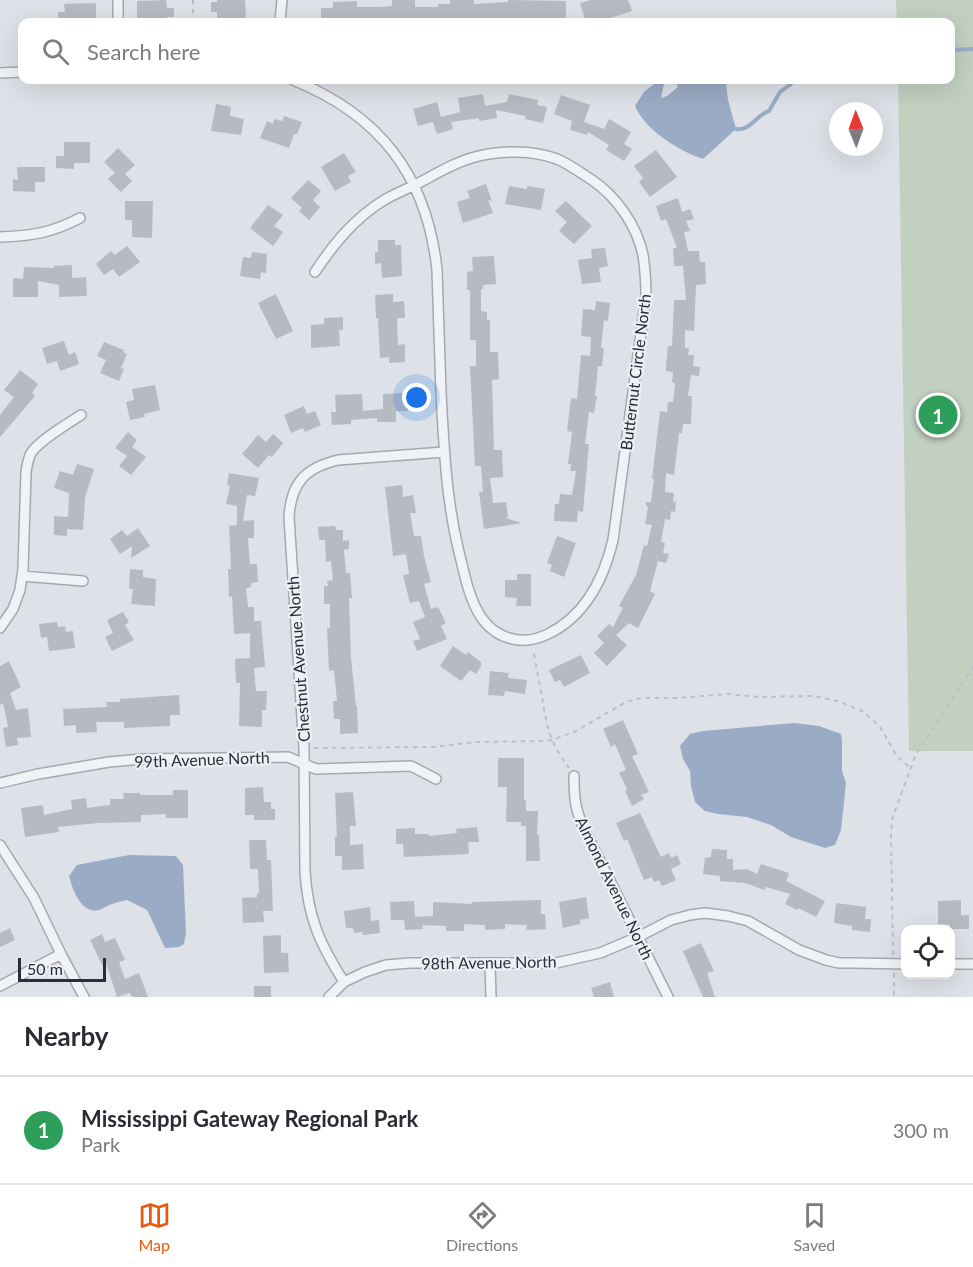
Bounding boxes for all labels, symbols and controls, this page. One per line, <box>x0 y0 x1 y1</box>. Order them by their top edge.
search box <box>18 18 955 84</box>
icon: search <box>39 35 72 68</box>
text: Search here <box>87 38 200 65</box>
north arrow <box>829 102 883 156</box>
street label: Butternut Circle North <box>616 293 654 451</box>
your location <box>402 383 431 412</box>
pin: 1 <box>918 392 958 438</box>
street label: Chestnut Avenue North <box>283 575 313 743</box>
street label: 99th Avenue North <box>134 747 270 771</box>
street label: Almond Avenue North <box>572 813 658 963</box>
map controls <box>901 925 955 979</box>
button: locate <box>901 925 955 979</box>
street label: 98th Avenue North <box>421 951 557 973</box>
scale bar <box>18 955 106 982</box>
text: 50 m <box>27 959 63 978</box>
text: Nearby <box>24 1020 109 1052</box>
text: Mississippi Gateway Regional Park <box>81 1105 418 1132</box>
text: 1 <box>38 1118 49 1142</box>
text: 300 m <box>893 1118 949 1142</box>
text: Park <box>81 1132 120 1156</box>
tab: Map <box>138 1199 171 1254</box>
tab: Directions <box>446 1199 518 1254</box>
tab: Saved <box>794 1199 835 1254</box>

